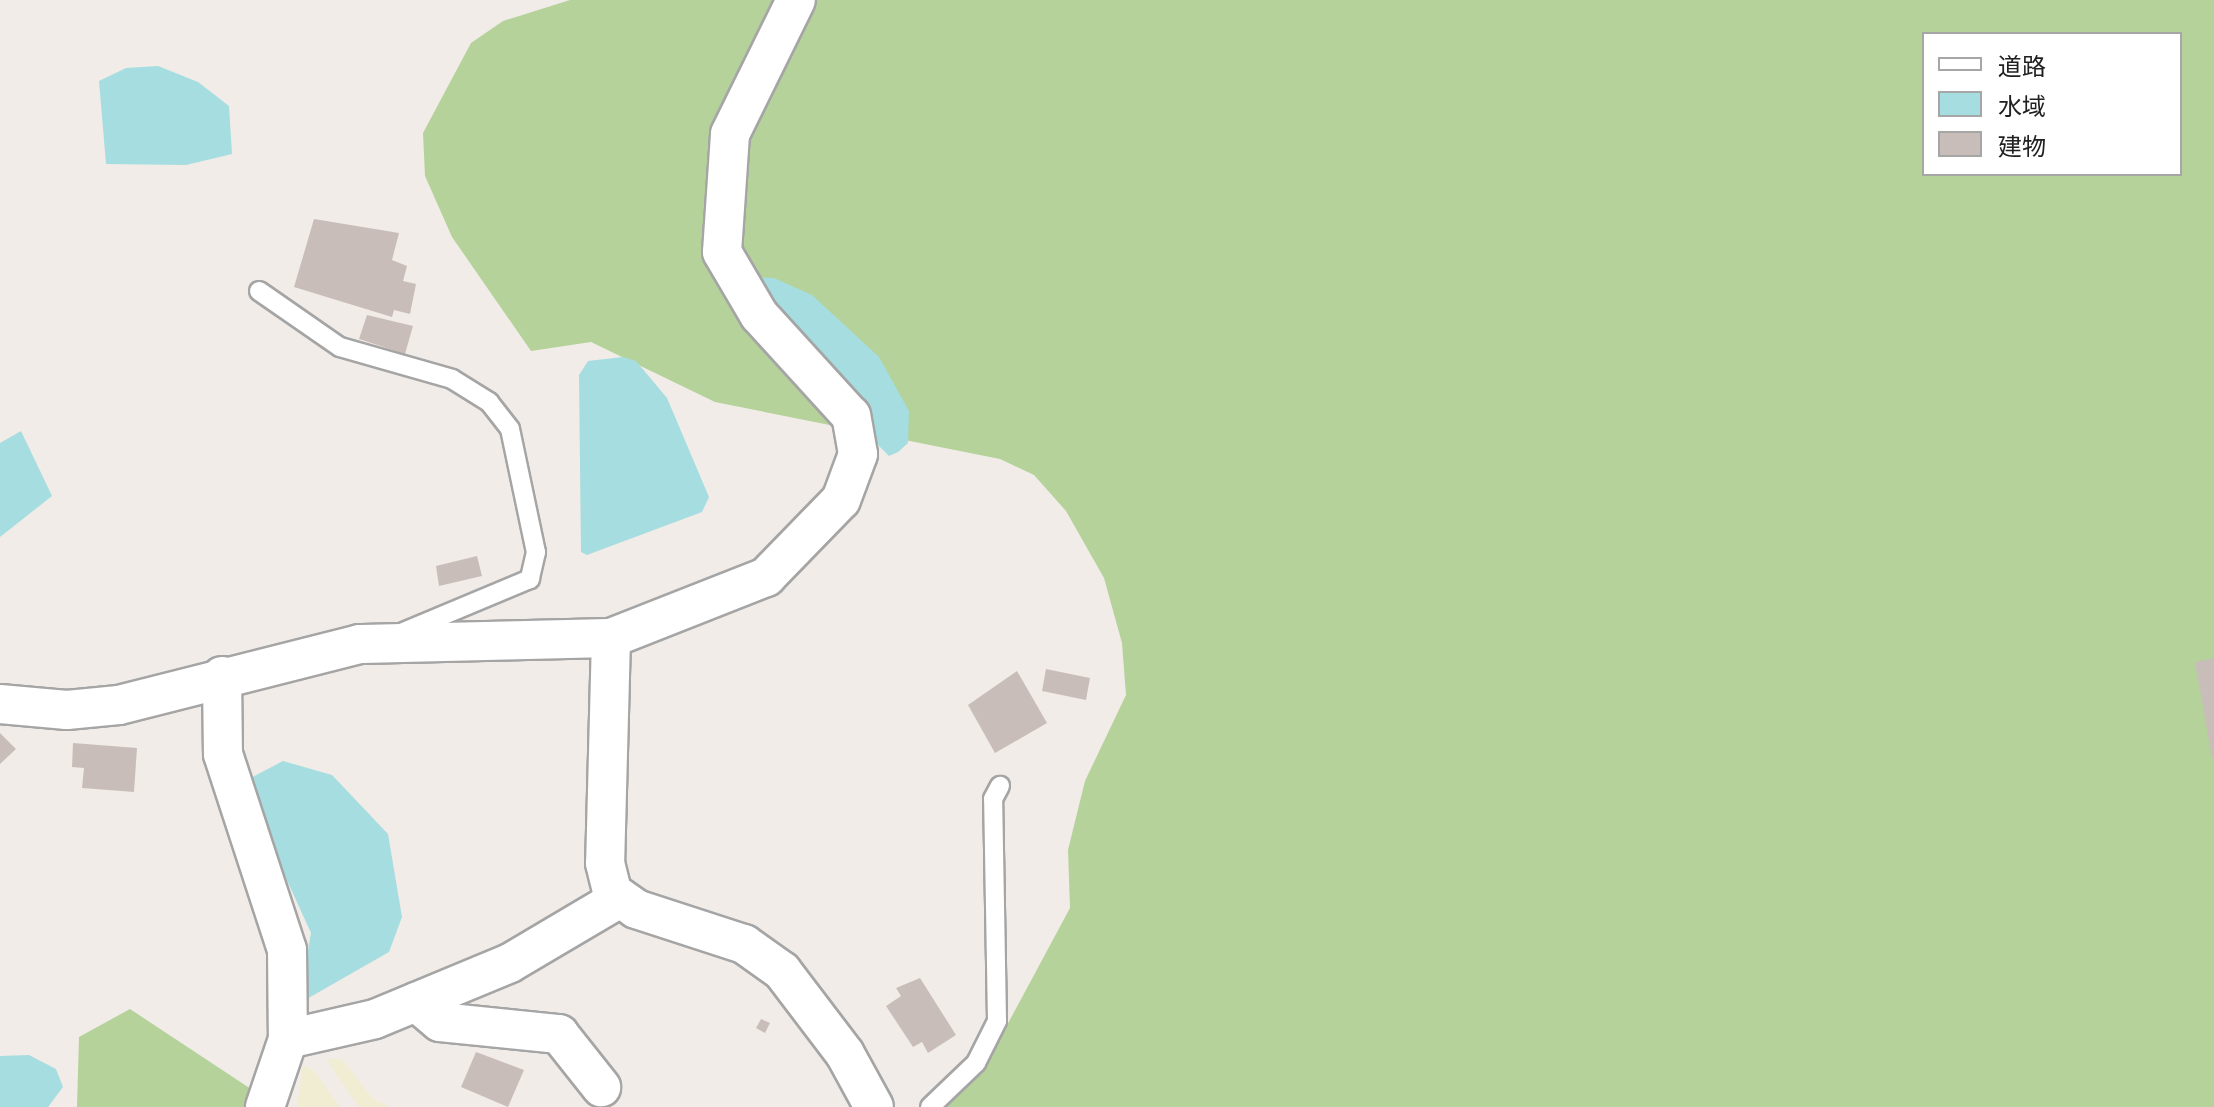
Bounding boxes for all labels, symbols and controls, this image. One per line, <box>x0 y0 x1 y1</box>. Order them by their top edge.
legend <box>1922 32 2182 176</box>
text: 道路 <box>1998 49 2046 82</box>
text: 水域 <box>1998 89 2046 122</box>
text: 建物 <box>1998 129 2046 162</box>

